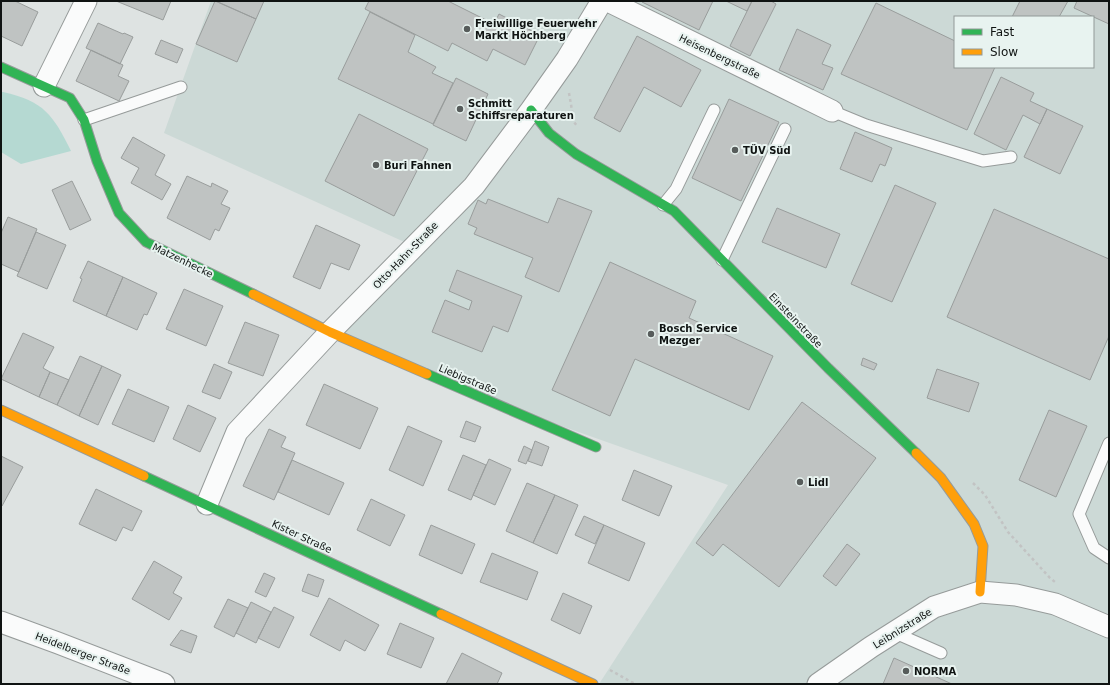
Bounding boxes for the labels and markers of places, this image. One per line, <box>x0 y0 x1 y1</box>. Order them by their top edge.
place label: Freiwillige Feuerwehr Markt Höchberg <box>475 18 597 41</box>
marker: Freiwillige Feuerwehr Markt Höchberg <box>462 24 472 34</box>
place label: Schmitt Schiffsreparaturen <box>468 98 574 121</box>
marker: Schmitt Schiffsreparaturen <box>455 104 465 114</box>
place label: TÜV Süd <box>743 143 791 156</box>
marker: TÜV Süd <box>730 145 740 155</box>
marker: Buri Fahnen <box>371 160 381 170</box>
place label: Buri Fahnen <box>384 160 452 171</box>
place label: Bosch Service Mezger <box>659 323 738 346</box>
marker: Bosch Service Mezger <box>646 329 656 339</box>
marker: Lidl <box>795 477 805 487</box>
place label: Lidl <box>808 477 828 488</box>
marker: NORMA <box>901 666 911 676</box>
place label: NORMA <box>914 666 957 677</box>

